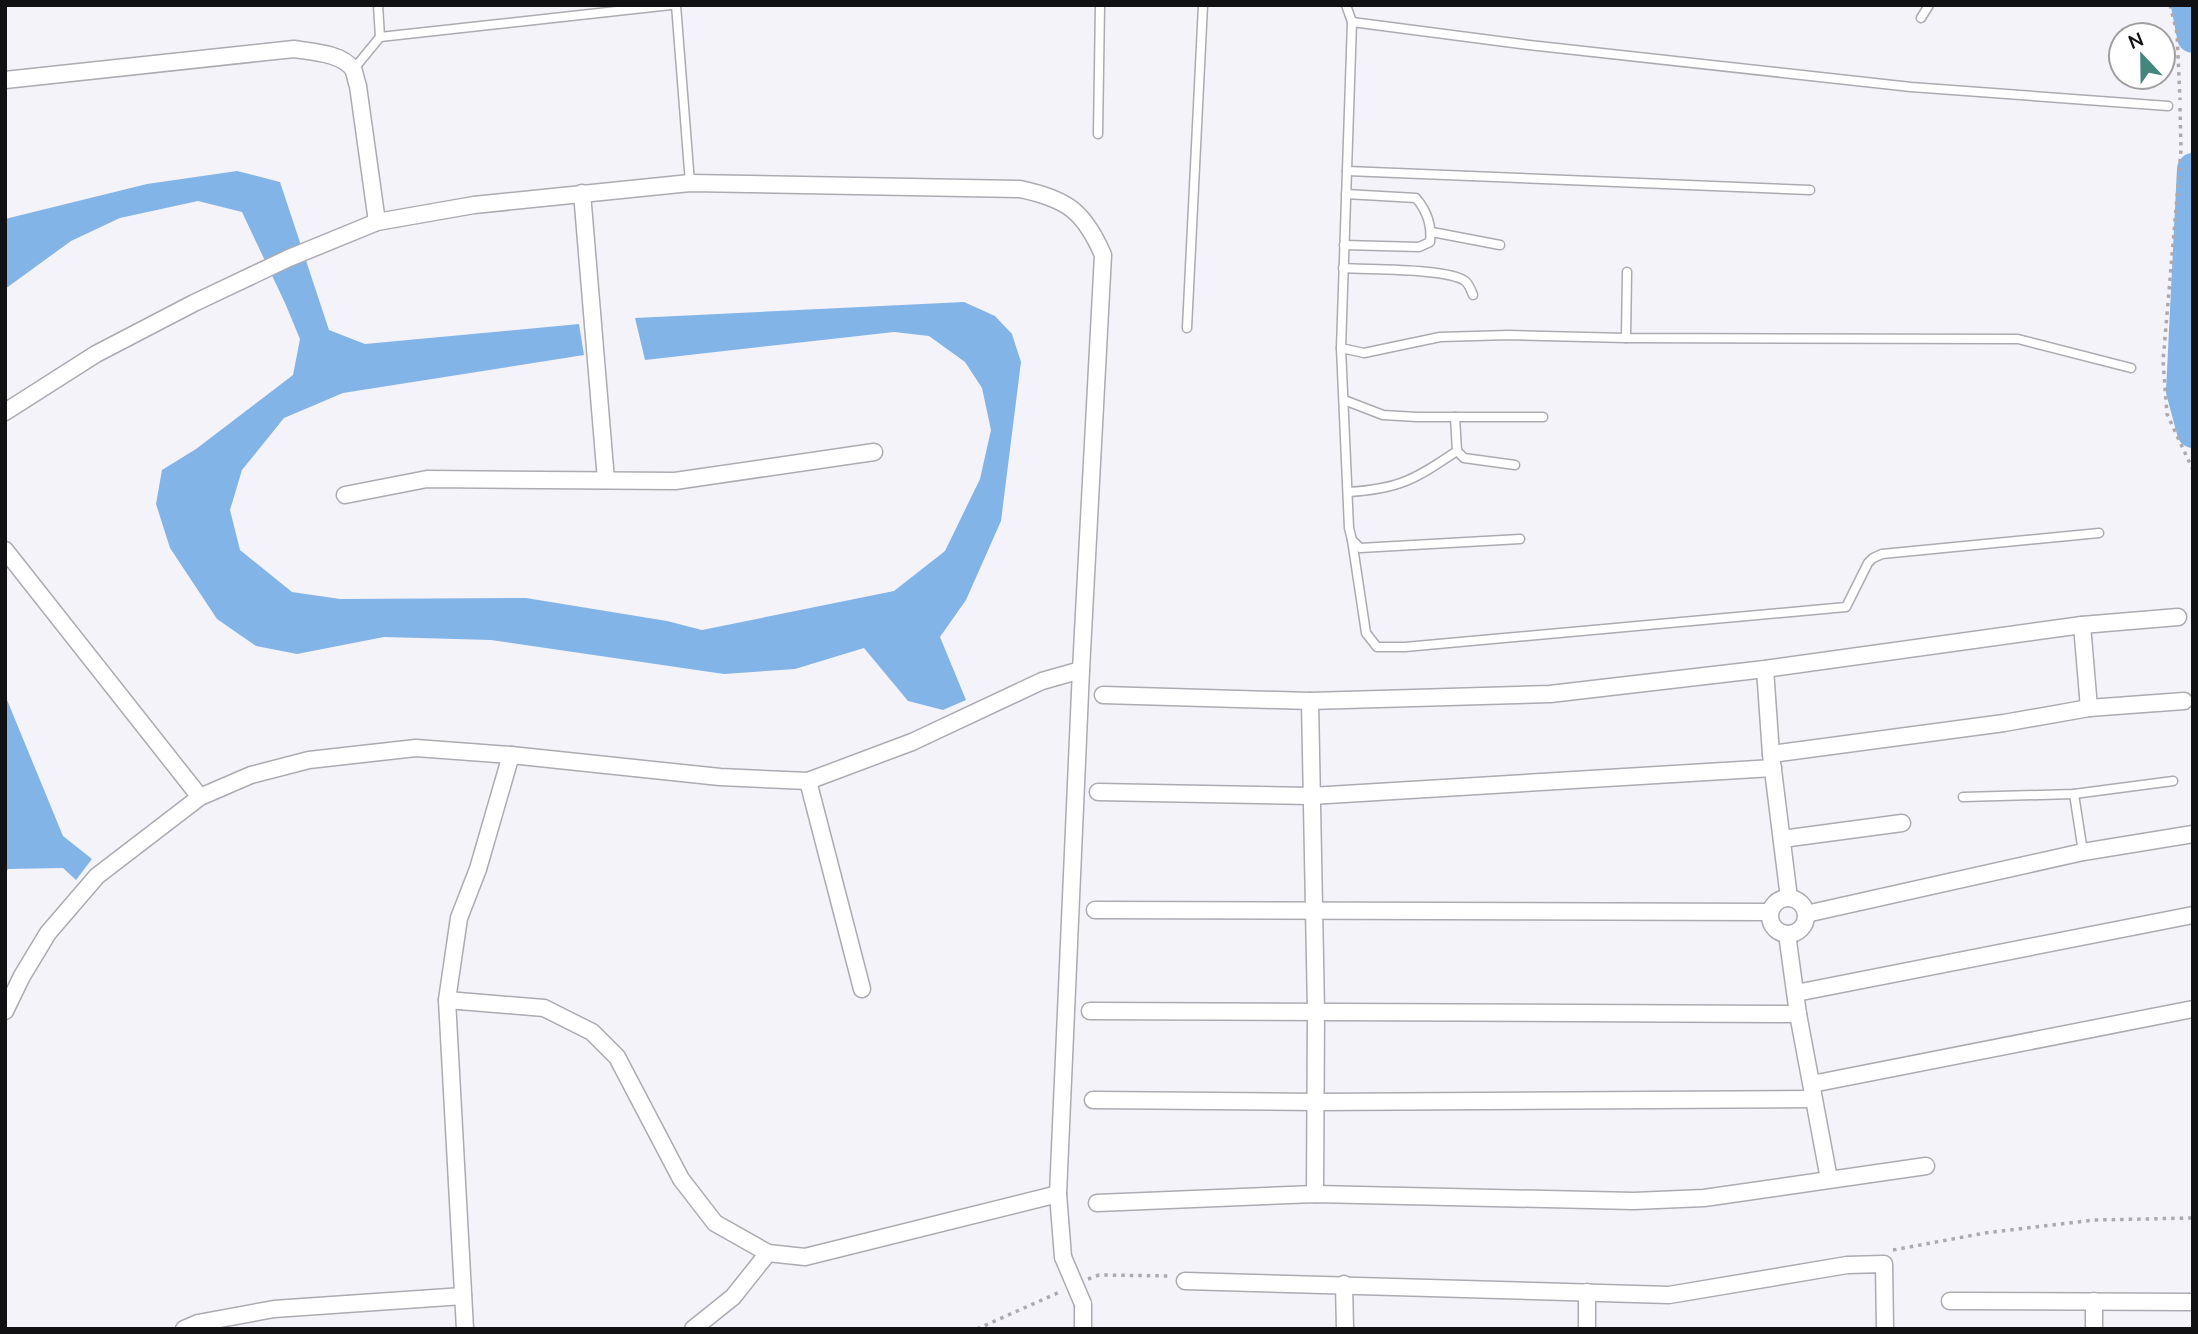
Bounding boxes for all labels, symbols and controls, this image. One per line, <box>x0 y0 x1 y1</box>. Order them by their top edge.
north arrow <box>2107 21 2177 91</box>
text: N <box>2125 26 2147 56</box>

